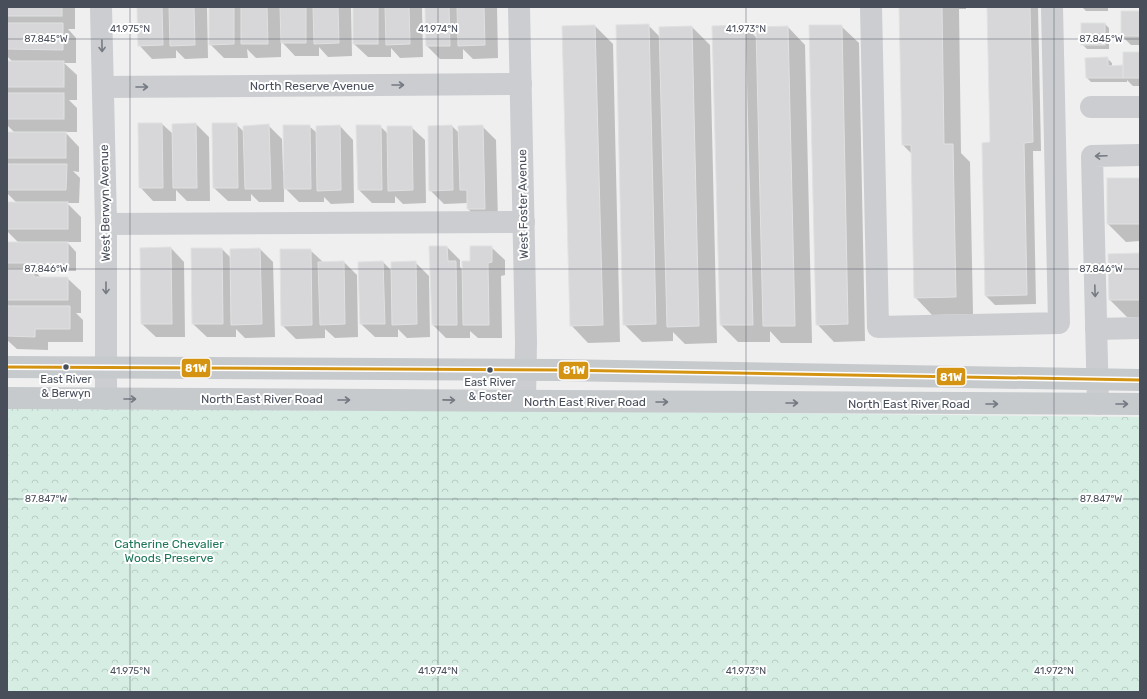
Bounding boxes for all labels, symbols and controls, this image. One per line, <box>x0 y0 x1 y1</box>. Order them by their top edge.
text: 41.975°N <box>110 23 150 35</box>
text: 41.974°N <box>418 23 458 35</box>
text: 41.973°N <box>726 23 766 35</box>
text: 87.845°W <box>24 33 68 45</box>
text: 87.845°W <box>1079 33 1123 45</box>
one-way arrow <box>98 39 106 52</box>
street label: North Reserve Avenue <box>250 79 374 93</box>
one-way arrow <box>391 81 404 89</box>
one-way arrow <box>135 83 148 91</box>
street label: West Berwyn Avenue <box>97 144 113 262</box>
street label: West Foster Avenue <box>515 149 531 259</box>
one-way arrow <box>1095 152 1108 160</box>
text: 87.846°W <box>24 263 68 275</box>
text: 87.846°W <box>1079 263 1123 275</box>
one-way arrow <box>102 281 110 294</box>
one-way arrow <box>1091 284 1099 297</box>
line badge: 81W <box>181 358 211 378</box>
line badge: 81W <box>558 361 589 380</box>
marker: East River & Berwyn <box>61 362 71 372</box>
text: 81W <box>185 362 207 375</box>
text: 81W <box>563 364 585 377</box>
marker: East River & Foster <box>485 365 495 375</box>
line badge: 81W <box>936 367 966 386</box>
text: 81W <box>940 371 962 384</box>
place label: East River & Berwyn <box>40 373 93 400</box>
place label: East River & Foster <box>464 376 517 403</box>
street label: North East River Road <box>201 392 323 406</box>
one-way arrow <box>123 395 136 403</box>
street label: North East River Road <box>524 395 646 409</box>
one-way arrow <box>337 396 350 404</box>
one-way arrow <box>442 397 455 404</box>
street label: North East River Road <box>848 397 970 411</box>
one-way arrow <box>655 398 668 406</box>
one-way arrow <box>785 399 798 407</box>
one-way arrow <box>985 400 998 408</box>
one-way arrow <box>1115 400 1128 408</box>
text: 87.847°W <box>25 493 67 505</box>
text: 87.847°W <box>1080 493 1122 505</box>
park label: Catherine Chevalier Woods Preserve <box>114 537 224 565</box>
text: 41.975°N <box>110 665 150 677</box>
text: 41.974°N <box>418 665 458 677</box>
text: 41.973°N <box>726 665 766 677</box>
text: 41.972°N <box>1034 665 1074 677</box>

